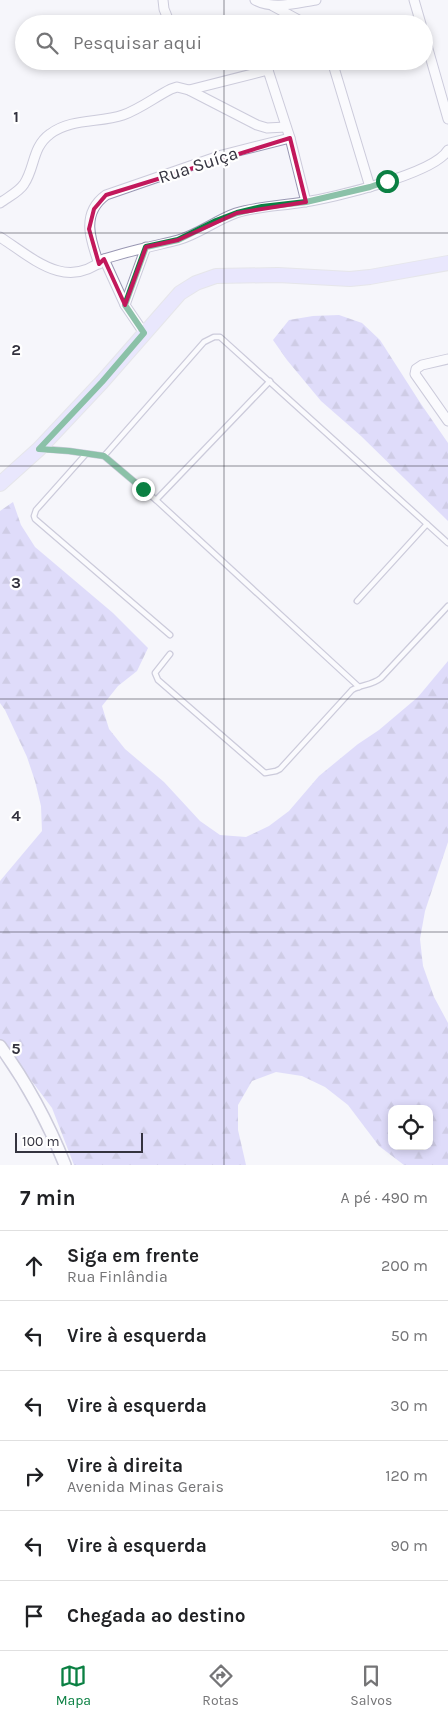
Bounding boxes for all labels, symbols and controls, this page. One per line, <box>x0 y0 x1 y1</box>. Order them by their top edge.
search box <box>15 15 433 70</box>
icon: search <box>33 29 61 57</box>
text: Pesquisar aqui <box>73 32 202 54</box>
text: 1 <box>13 107 19 126</box>
street label: Rua Suíça <box>155 142 241 188</box>
route start <box>376 170 399 193</box>
text: 2 <box>11 340 21 359</box>
route end <box>132 478 155 501</box>
text: 3 <box>11 573 21 592</box>
text: 4 <box>11 806 21 825</box>
text: 5 <box>11 1039 21 1058</box>
map controls <box>388 1105 433 1150</box>
button: locate <box>388 1105 433 1150</box>
scale bar <box>15 1130 142 1153</box>
text: 100 m <box>22 1133 60 1150</box>
text: 7 min <box>20 1186 76 1210</box>
text: A pé · 490 m <box>341 1188 428 1207</box>
text: Siga em frente <box>67 1245 199 1267</box>
icon: ahead <box>20 1252 48 1280</box>
text: 200 m <box>381 1256 428 1275</box>
text: Rua Finlândia <box>67 1267 168 1286</box>
icon: left <box>20 1322 48 1350</box>
text: Vire à esquerda <box>67 1325 207 1347</box>
text: 50 m <box>391 1326 428 1345</box>
icon: left <box>20 1392 48 1420</box>
text: Vire à esquerda <box>67 1395 207 1417</box>
text: 30 m <box>390 1396 428 1415</box>
text: Vire à direita <box>67 1455 183 1477</box>
icon: right <box>20 1462 48 1490</box>
text: 120 m <box>385 1466 428 1485</box>
text: Avenida Minas Gerais <box>67 1477 224 1496</box>
icon: left <box>20 1532 48 1560</box>
text: Vire à esquerda <box>67 1535 207 1557</box>
text: 90 m <box>390 1536 428 1555</box>
icon: arrive <box>20 1602 48 1630</box>
text: Chegada ao destino <box>67 1605 245 1627</box>
tab: Mapa <box>56 1662 91 1709</box>
tab: Rotas <box>202 1662 239 1709</box>
tab: Salvos <box>350 1662 392 1709</box>

